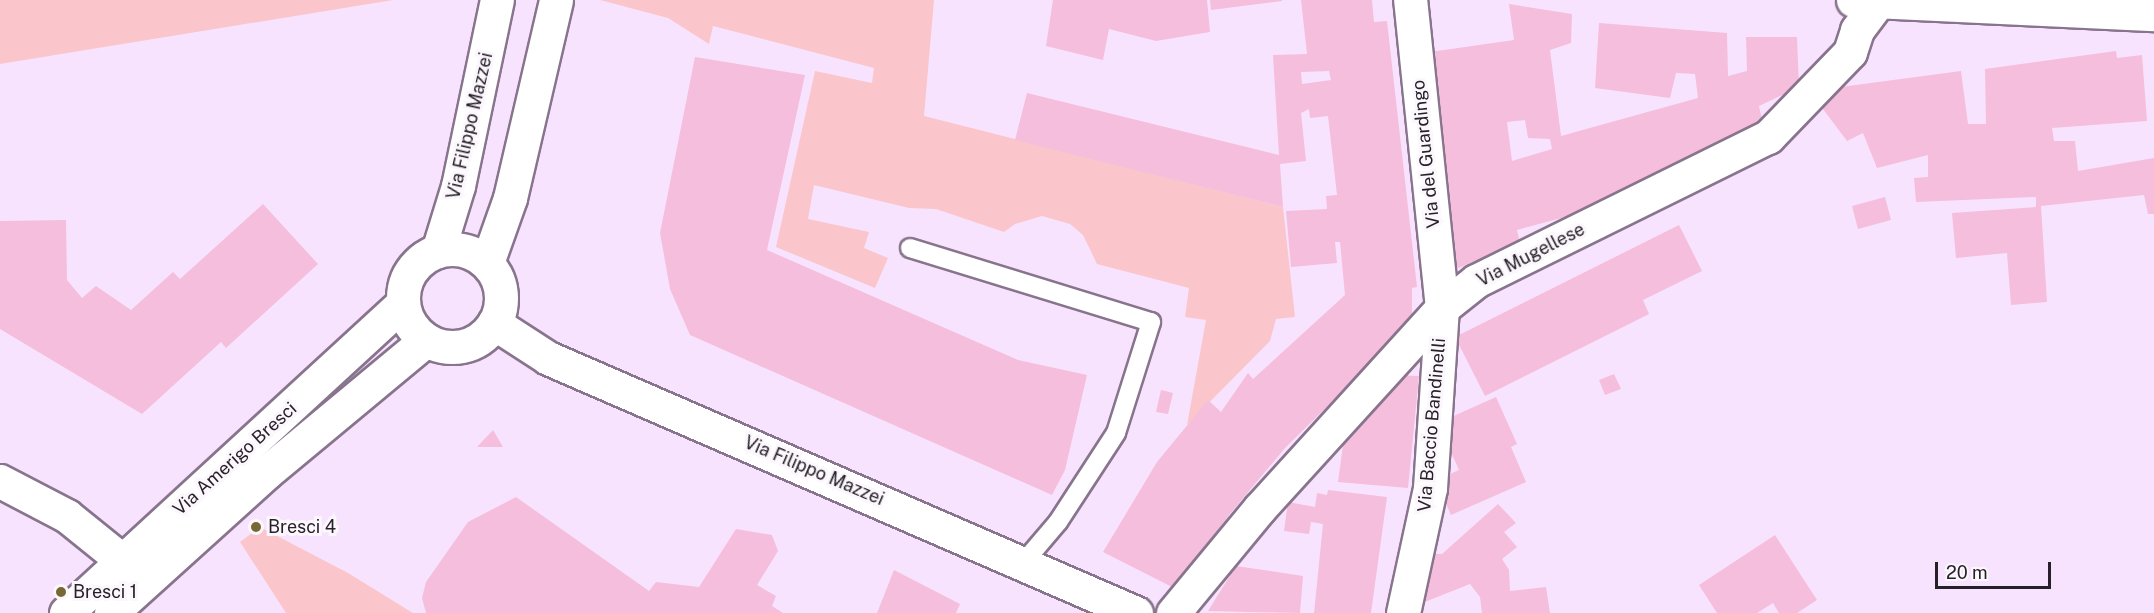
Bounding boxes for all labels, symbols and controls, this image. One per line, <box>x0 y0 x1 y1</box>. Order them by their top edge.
street label: Via Filippo Mazzei <box>443 51 497 201</box>
street label: Via del Guardingo <box>1407 79 1445 229</box>
street label: Via Mugellese <box>1474 219 1588 291</box>
street label: Via Baccio Bandinelli <box>1414 337 1450 513</box>
street label: Via Amerigo Bresci <box>169 398 301 520</box>
street label: Via Filippo Mazzei <box>741 432 887 510</box>
place label: Bresci 4 <box>268 516 336 538</box>
marker: Bresci 4 <box>249 520 263 534</box>
scale bar <box>1938 550 2054 588</box>
text: 20 m <box>1946 562 1988 583</box>
place label: Bresci 1 <box>73 581 137 603</box>
marker: Bresci 1 <box>54 585 68 599</box>

